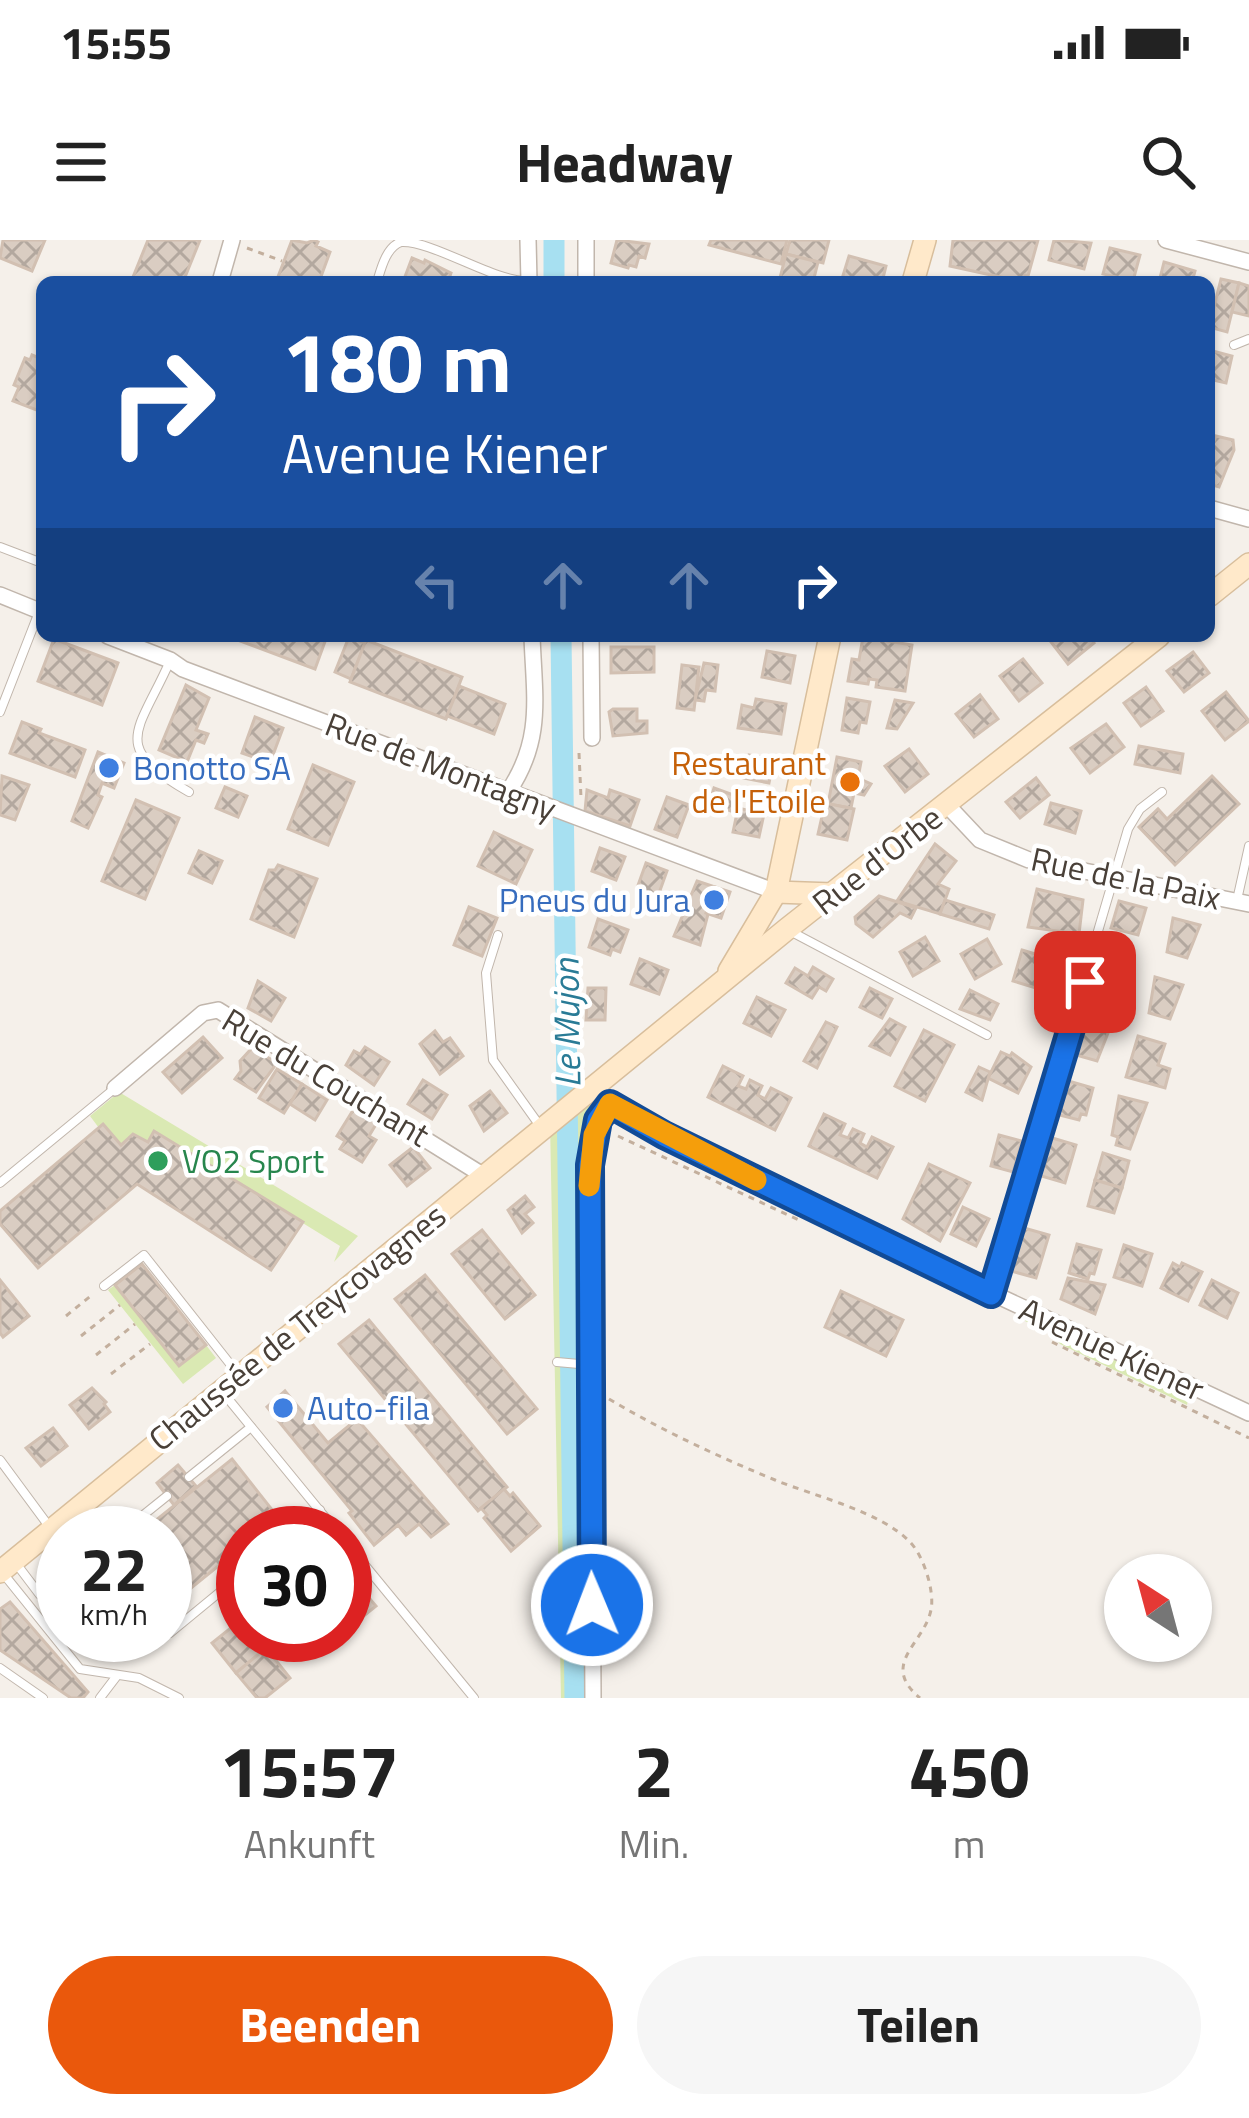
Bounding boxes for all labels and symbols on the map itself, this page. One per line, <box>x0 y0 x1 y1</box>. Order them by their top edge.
street label: Rue de Montagny <box>318 699 564 833</box>
place label: Restaurant de l'Etoile <box>671 738 826 826</box>
place label: Bonotto SA <box>133 743 291 793</box>
marker: Bonotto SA <box>96 755 122 781</box>
marker: Restaurant de l'Etoile <box>837 769 863 795</box>
street label: Rue d'Orbe <box>801 793 953 927</box>
street label: Rue de la Paix <box>1027 834 1225 922</box>
place label: Pneus du Jura <box>499 875 690 925</box>
marker: Pneus du Jura <box>701 887 727 913</box>
pin <box>1034 931 1136 1033</box>
water label: Le Mujon <box>537 957 595 1088</box>
street label: Rue du Couchant <box>213 995 440 1159</box>
place label: VO2 Sport <box>182 1136 324 1186</box>
marker: VO2 Sport <box>145 1148 171 1174</box>
street label: Chaussée de Treycovagnes <box>137 1191 457 1463</box>
street label: Avenue Kiener <box>1011 1284 1213 1414</box>
place label: Auto-fila <box>307 1383 430 1433</box>
marker: Auto-fila <box>270 1395 296 1421</box>
speed limit sign: 30 <box>216 1506 372 1662</box>
position arrow <box>529 1542 655 1668</box>
north arrow <box>1104 1554 1212 1662</box>

